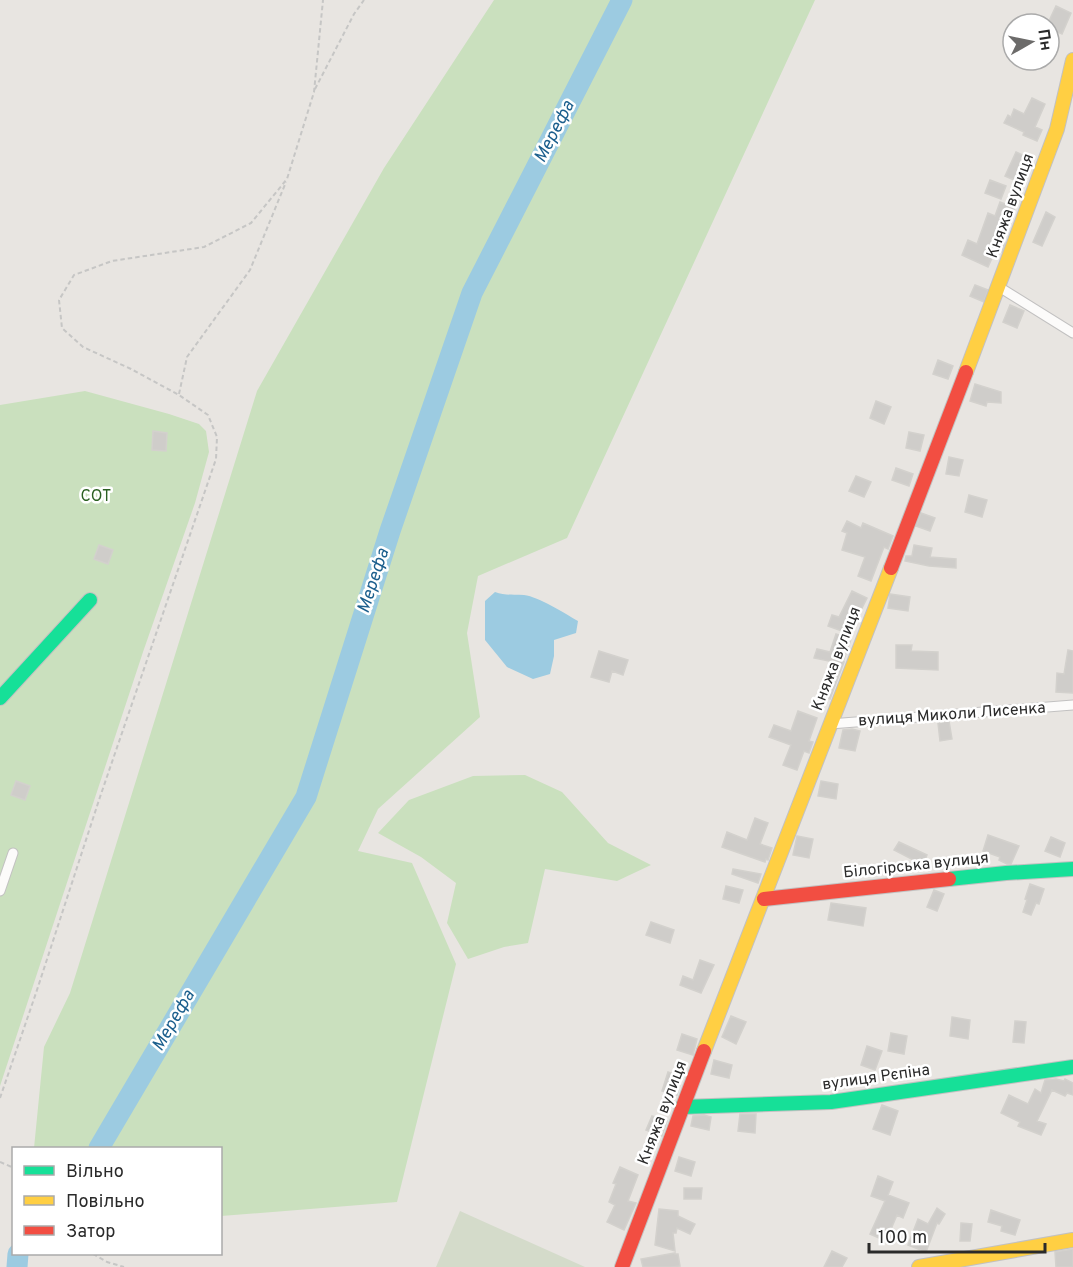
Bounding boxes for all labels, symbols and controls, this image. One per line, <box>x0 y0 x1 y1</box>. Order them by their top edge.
north arrow <box>1001 12 1061 72</box>
text: Пн <box>1032 28 1055 52</box>
water label: Мерефа <box>530 96 581 167</box>
street label: Княжа вулиця <box>983 151 1039 261</box>
park label: СОТ <box>81 487 111 507</box>
water label: Мерефа <box>353 545 395 616</box>
street label: Княжа вулиця <box>808 604 866 714</box>
street label: вулиця Миколи Лисенка <box>858 698 1046 732</box>
street label: Білогірська вулиця <box>842 848 990 884</box>
water label: Мерефа <box>147 986 201 1056</box>
street label: Княжа вулиця <box>634 1058 692 1168</box>
street label: вулиця Рєпіна <box>821 1061 931 1095</box>
legend <box>12 1147 222 1255</box>
text: Вільно <box>66 1161 124 1184</box>
text: Повільно <box>66 1191 145 1214</box>
scale bar <box>869 1216 1044 1254</box>
text: Затор <box>66 1221 115 1244</box>
text: 100 m <box>878 1227 927 1250</box>

